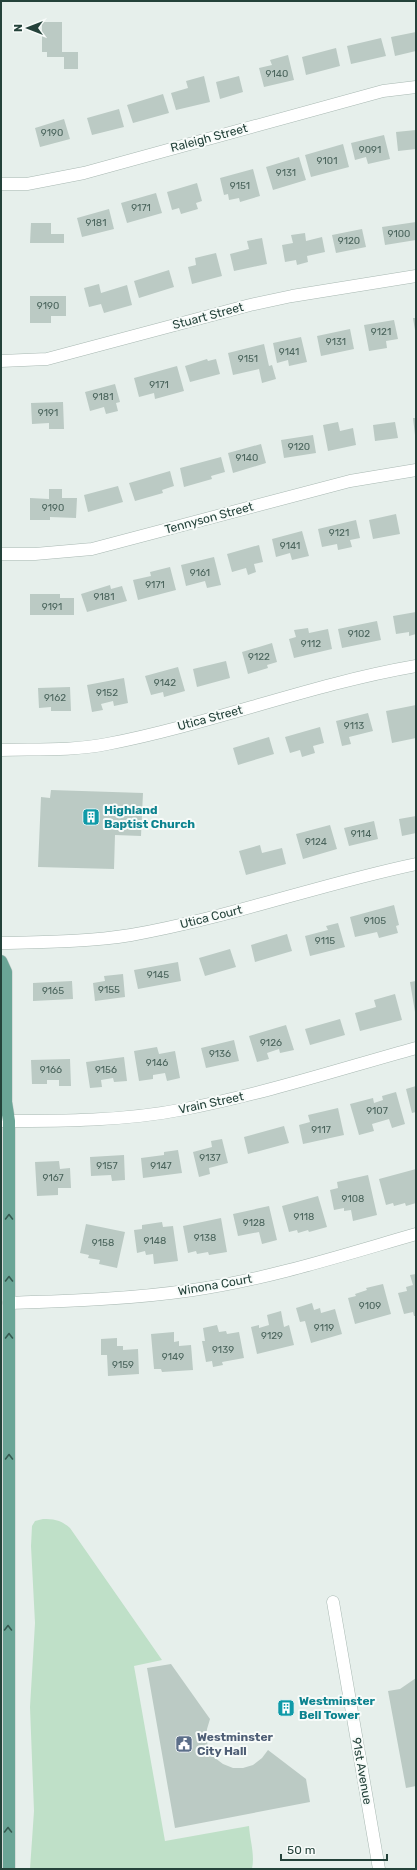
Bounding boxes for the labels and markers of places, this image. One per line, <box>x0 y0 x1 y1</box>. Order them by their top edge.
place label: Highland Baptist Church <box>104 803 195 831</box>
building icon: Highland Baptist Church <box>81 807 101 827</box>
place label: Westminster Bell Tower <box>299 1694 376 1722</box>
building icon: Westminster Bell Tower <box>276 1698 296 1718</box>
place label: Westminster City Hall <box>197 1730 274 1758</box>
public building icon: Westminster City Hall <box>174 1734 194 1754</box>

